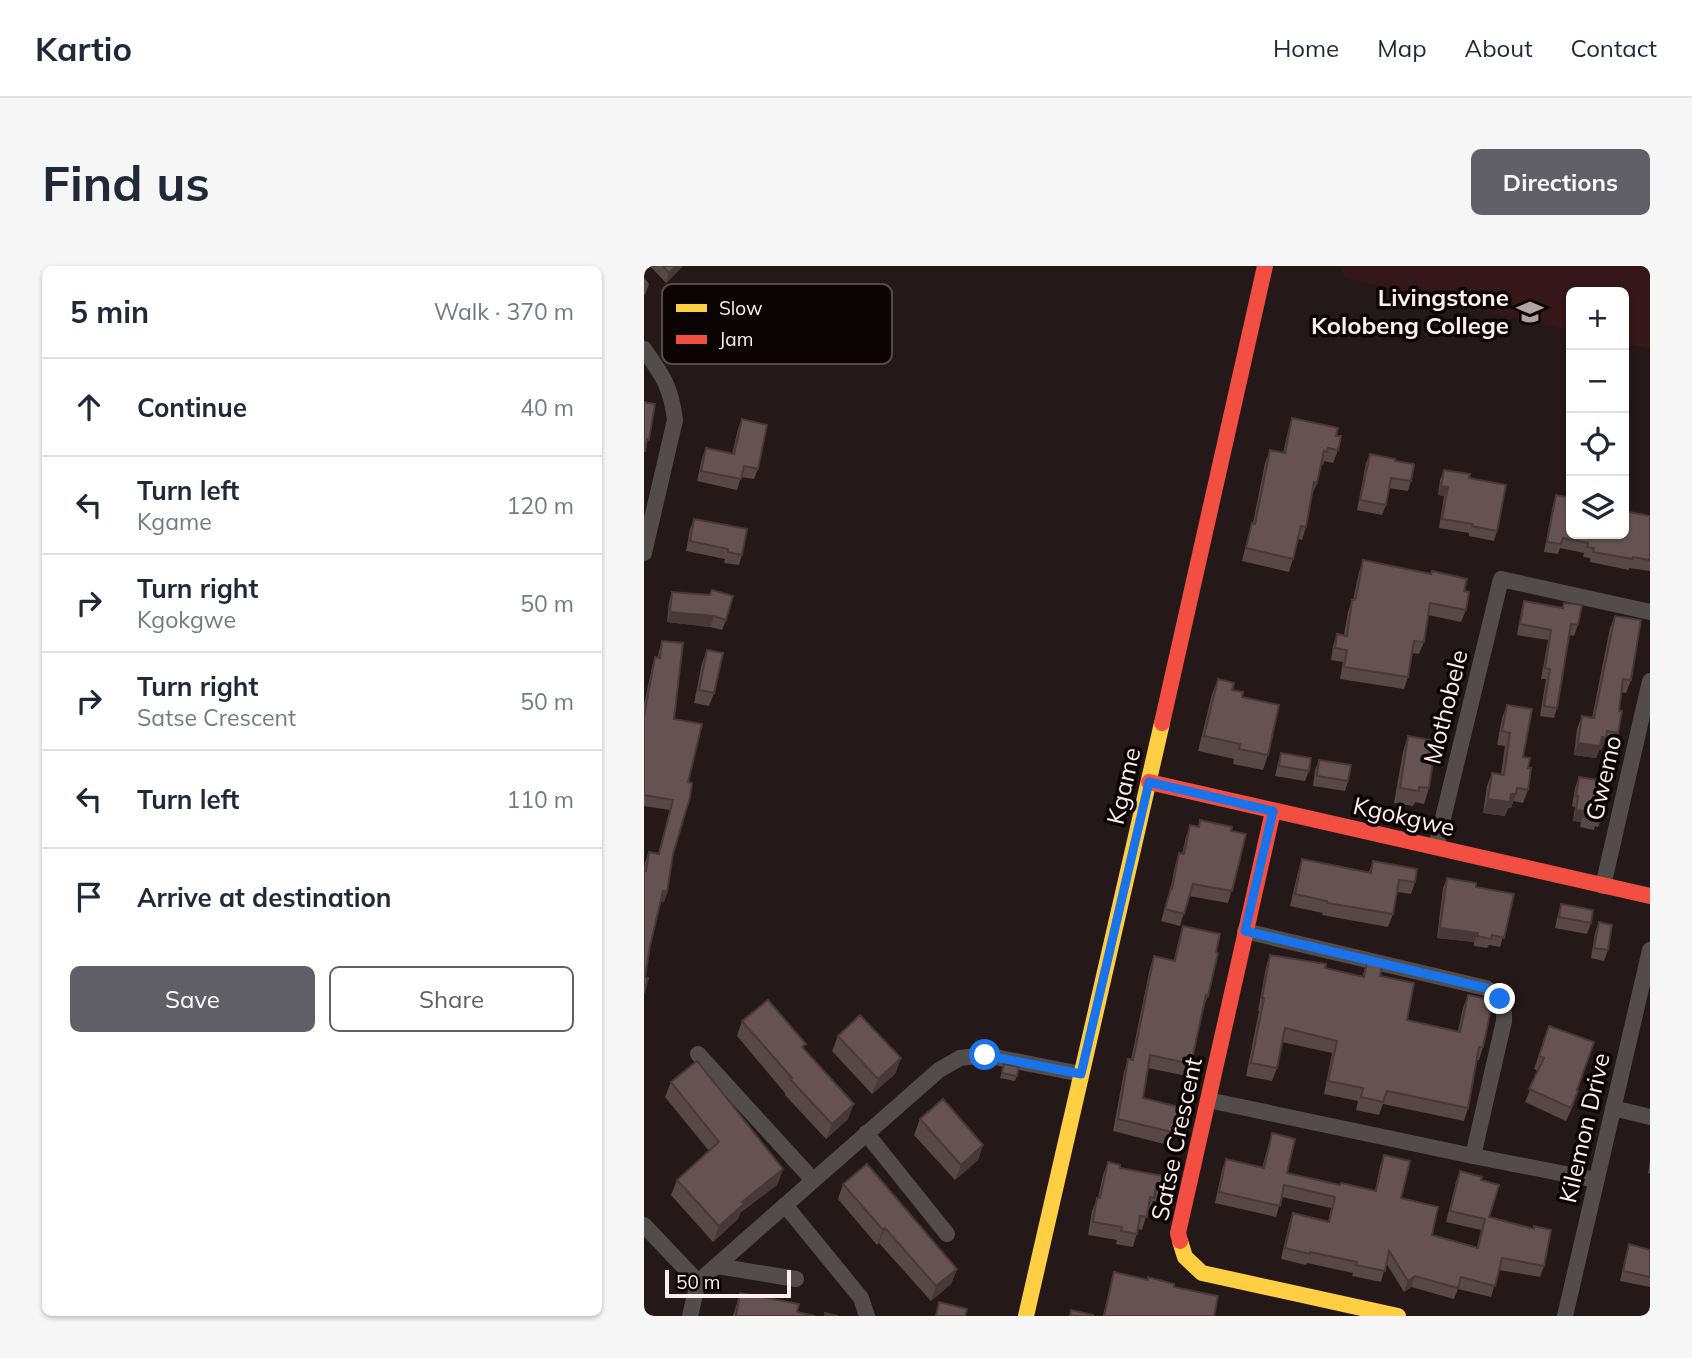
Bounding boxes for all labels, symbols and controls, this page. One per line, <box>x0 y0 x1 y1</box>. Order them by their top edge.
text: Kartio <box>35 28 132 69</box>
text: Home <box>1273 33 1339 63</box>
text: Map <box>1377 33 1427 63</box>
text: About <box>1465 33 1533 63</box>
text: Contact <box>1571 33 1657 63</box>
button: Directions <box>1471 149 1650 215</box>
text: Find us <box>42 152 210 213</box>
place label: Livingstone Kolobeng College <box>1311 282 1509 340</box>
legend <box>662 284 892 364</box>
map controls <box>1566 287 1629 539</box>
button: + <box>1566 287 1629 350</box>
text: 5 min <box>70 293 149 331</box>
text: Slow <box>719 296 763 320</box>
text: Walk · 370 m <box>434 297 574 326</box>
school or university icon: Livingstone Kolobeng College <box>1515 297 1545 327</box>
text: Jam <box>719 327 753 351</box>
button: − <box>1566 350 1629 413</box>
icon: ahead <box>70 388 108 426</box>
text: Continue <box>137 391 247 424</box>
text: 40 m <box>520 393 574 422</box>
button: locate <box>1566 413 1629 476</box>
text: Turn left <box>137 474 239 507</box>
button: layers <box>1566 476 1629 539</box>
icon: left <box>70 486 108 524</box>
text: 120 m <box>506 491 574 520</box>
text: Kgame <box>137 507 212 536</box>
text: Turn right <box>137 572 258 605</box>
icon: right <box>70 584 108 622</box>
text: 50 m <box>520 589 574 618</box>
text: Kgokgwe <box>137 605 236 634</box>
street label: Mothobele <box>1416 647 1474 767</box>
text: Turn right <box>137 670 258 703</box>
icon: right <box>70 682 108 720</box>
text: 50 m <box>520 687 574 716</box>
text: Satse Crescent <box>137 703 296 732</box>
street label: Gwemo <box>1579 732 1627 823</box>
street label: Kgame <box>1100 744 1146 827</box>
icon: left <box>70 780 108 818</box>
text: Turn left <box>137 783 239 816</box>
text: 110 m <box>506 785 574 814</box>
street label: Kgokgwe <box>1350 790 1458 842</box>
icon: arrive <box>70 878 108 916</box>
text: Arrive at destination <box>137 881 392 914</box>
button: Save <box>70 966 315 1032</box>
button: Share <box>329 966 574 1032</box>
route end <box>1484 983 1515 1014</box>
route start <box>969 1039 1000 1070</box>
street label: Kilemon Drive <box>1552 1050 1616 1206</box>
street label: Satse Crescent <box>1144 1054 1208 1223</box>
scale bar <box>665 1267 791 1299</box>
text: 50 m <box>676 1270 720 1294</box>

